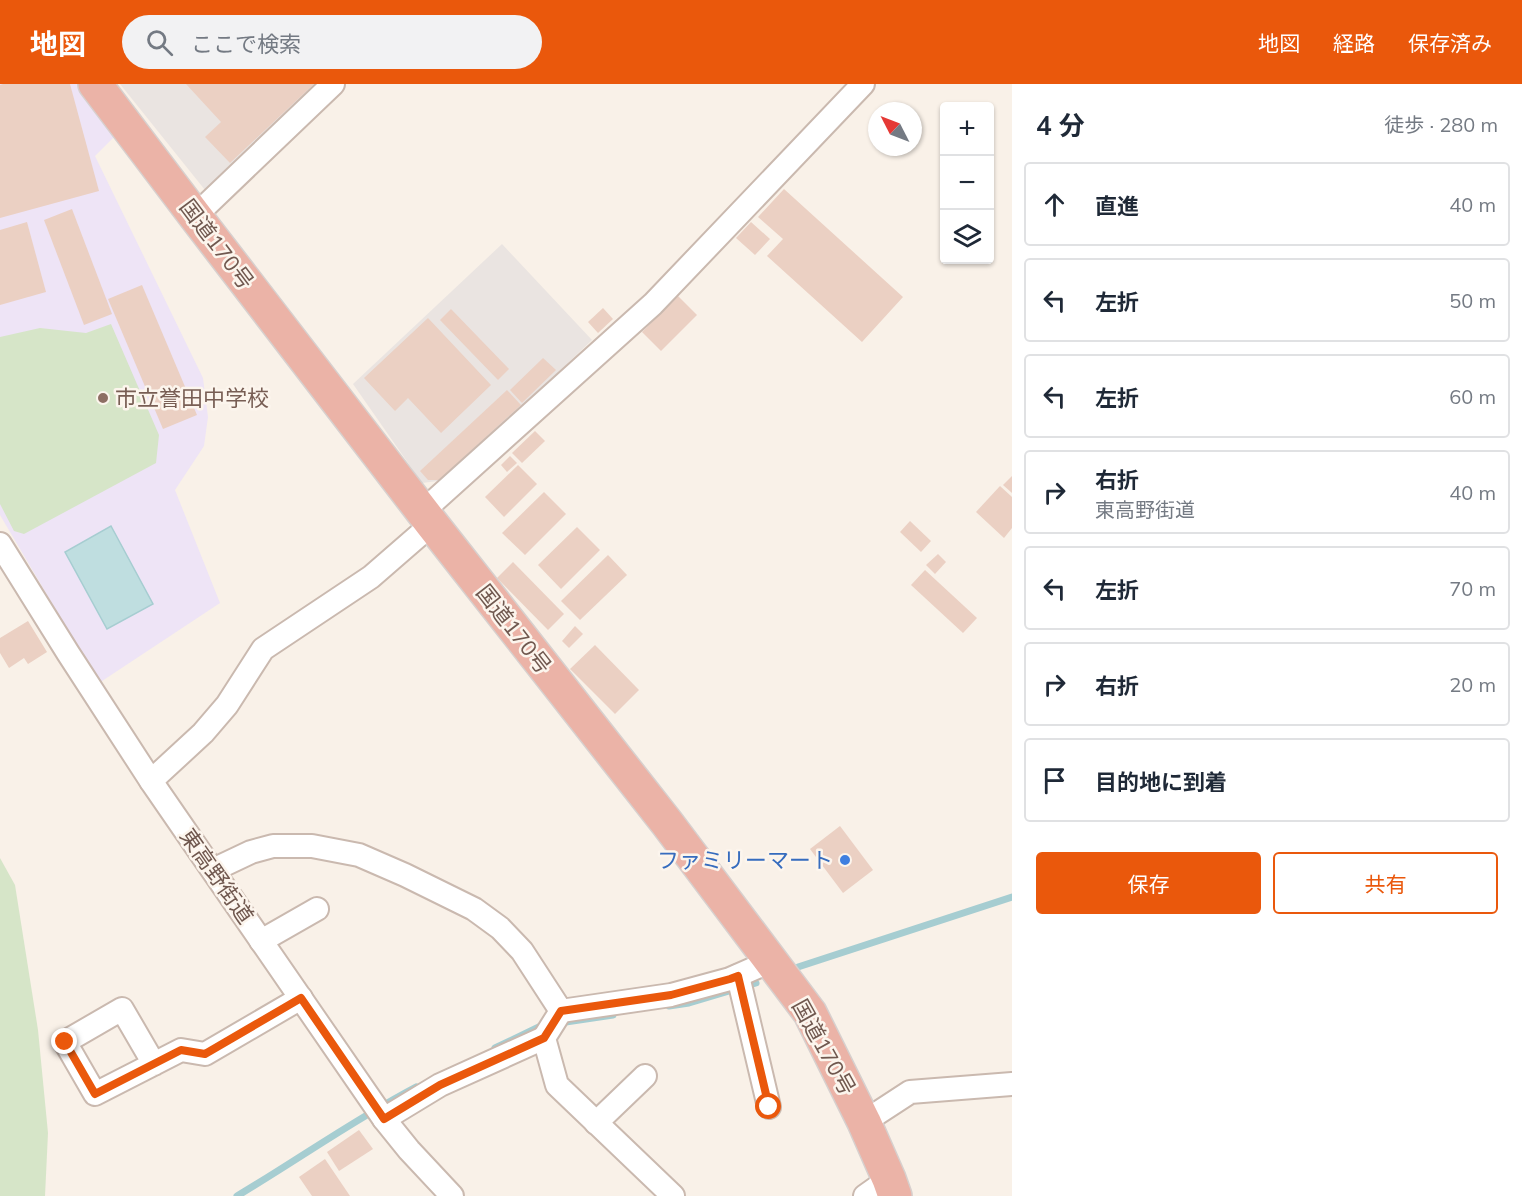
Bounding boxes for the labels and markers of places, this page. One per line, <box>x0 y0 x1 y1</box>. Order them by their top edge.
place label: 市立誉田中学校 <box>115 384 269 412</box>
marker: 市立誉田中学校 <box>96 391 110 405</box>
place label: ファミリーマート <box>657 846 833 874</box>
marker: ファミリーマート <box>838 853 852 867</box>

